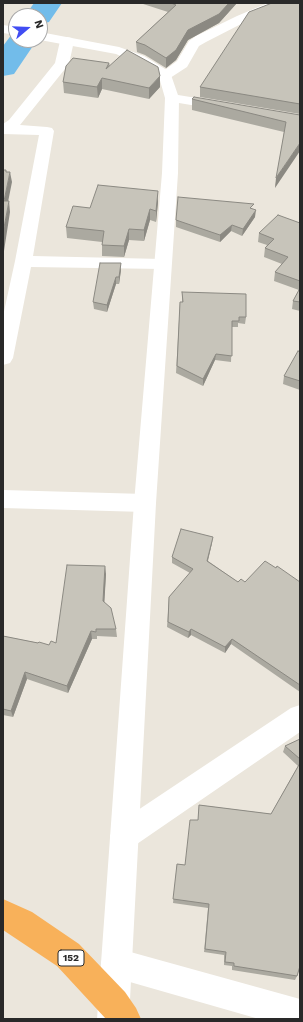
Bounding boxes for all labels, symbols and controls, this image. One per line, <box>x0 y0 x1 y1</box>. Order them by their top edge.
north arrow <box>8 8 48 48</box>
text: N <box>31 18 46 30</box>
road number: 152 <box>58 950 84 966</box>

